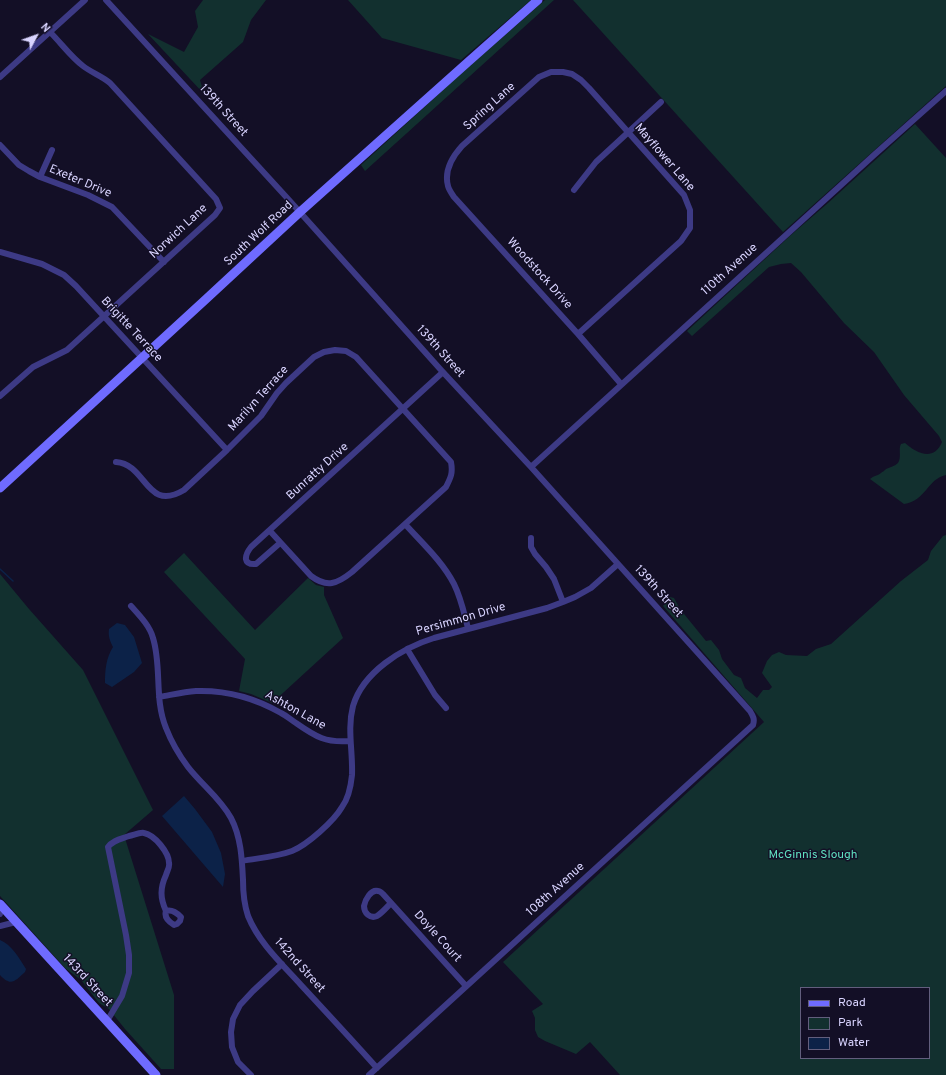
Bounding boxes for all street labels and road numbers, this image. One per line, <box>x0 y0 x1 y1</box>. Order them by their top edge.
street label: Spring Lane <box>461 80 519 134</box>
street label: 139th Street <box>196 82 250 140</box>
street label: Mayflower Lane <box>631 121 697 195</box>
street label: Exeter Drive <box>47 162 113 202</box>
street label: South Wolf Road <box>222 199 296 269</box>
street label: Norwich Lane <box>147 202 211 262</box>
street label: Woodstock Drive <box>503 235 575 313</box>
street label: 110th Avenue <box>699 241 761 299</box>
street label: Brigitte Terrace <box>97 294 165 366</box>
street label: 139th Street <box>413 323 467 381</box>
street label: Marilyn Terrace <box>226 363 292 435</box>
street label: Bunratty Drive <box>284 440 352 504</box>
street label: 139th Street <box>631 563 685 621</box>
street label: Persimmon Drive <box>414 600 508 640</box>
street label: Ashton Lane <box>262 688 328 734</box>
street label: 108th Avenue <box>524 860 588 920</box>
street label: Doyle Court <box>410 908 464 966</box>
street label: 142nd Street <box>271 936 327 996</box>
street label: 143rd Street <box>59 952 115 1010</box>

